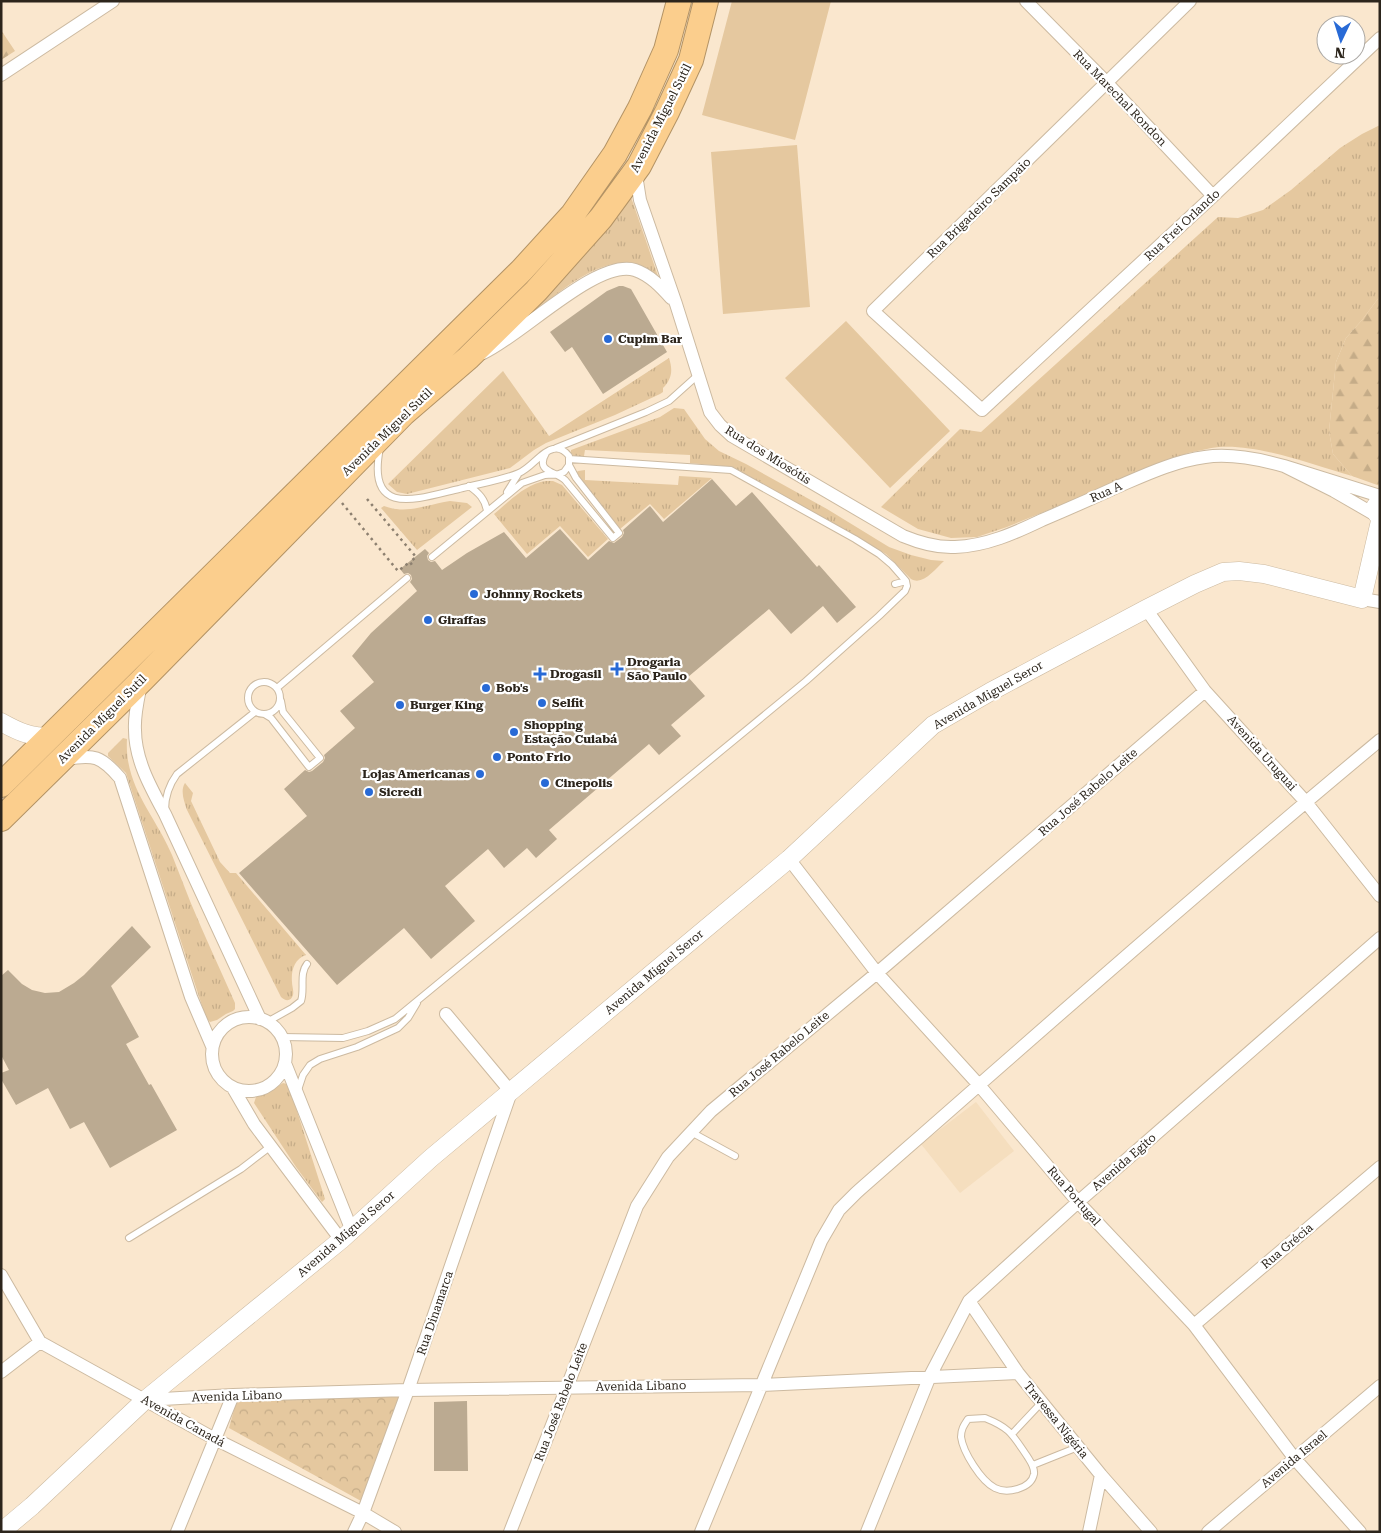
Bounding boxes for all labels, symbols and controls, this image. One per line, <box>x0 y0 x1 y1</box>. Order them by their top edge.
north arrow <box>1316 15 1366 65</box>
text: N <box>1334 45 1346 61</box>
street label: Rua Marechal Rondon <box>1070 47 1170 149</box>
street label: Avenida Miguel Sutil <box>628 61 695 175</box>
street label: Rua Brigadeiro Sampaio <box>924 155 1034 261</box>
street label: Rua Frei Orlando <box>1141 186 1223 264</box>
place label: Cupim Bar <box>618 332 683 346</box>
marker: Cupim Bar <box>602 333 614 345</box>
street label: Avenida Miguel Sutil <box>339 385 435 479</box>
street label: Rua dos Miosótis <box>722 423 814 487</box>
street label: Rua A <box>1088 479 1125 505</box>
place label: Johnny Rockets <box>484 587 582 601</box>
marker: Johnny Rockets <box>468 588 480 600</box>
place label: Giraffas <box>438 613 486 627</box>
marker: Giraffas <box>422 614 434 626</box>
place label: Drogaria São Paulo <box>627 655 687 683</box>
street label: Avenida Miguel Seror <box>931 658 1045 732</box>
marker: Drogaria São Paulo <box>611 663 623 675</box>
place label: Drogasil <box>550 667 601 681</box>
marker: Drogasil <box>534 668 546 680</box>
street label: Avenida Miguel Sutil <box>55 671 150 766</box>
place label: Bob's <box>496 681 528 695</box>
marker: Bob's <box>480 682 492 694</box>
place label: Selfit <box>552 696 584 710</box>
marker: Selfit <box>536 697 548 709</box>
place label: Burger King <box>410 698 484 712</box>
marker: Burger King <box>394 699 406 711</box>
street label: Avenida Uruguai <box>1224 712 1300 794</box>
place label: Shopping Estação Cuiabá <box>524 718 617 746</box>
marker: Shopping Estação Cuiabá <box>508 726 520 738</box>
street label: Rua José Rabelo Leite <box>1036 745 1141 839</box>
place label: Ponto Frio <box>507 750 571 764</box>
marker: Ponto Frio <box>491 751 503 763</box>
place label: Lojas Americanas <box>362 767 470 781</box>
marker: Lojas Americanas <box>474 768 486 780</box>
place label: Cinepolis <box>555 776 613 790</box>
marker: Cinepolis <box>539 777 551 789</box>
place label: Sicredi <box>379 785 422 799</box>
marker: Sicredi <box>363 786 375 798</box>
street label: Avenida Miguel Seror <box>602 927 706 1017</box>
street label: Rua José Rabelo Leite <box>726 1008 832 1100</box>
street label: Avenida Egito <box>1089 1130 1159 1194</box>
street label: Rua Portugal <box>1044 1164 1104 1229</box>
street label: Avenida Miguel Seror <box>295 1188 398 1280</box>
street label: Rua Grécia <box>1258 1220 1316 1272</box>
street label: Rua Dinamarca <box>414 1269 456 1357</box>
street label: Rua José Rabelo Leite <box>532 1340 590 1463</box>
street label: Avenida Libano <box>596 1378 686 1394</box>
street label: Travessa Nigéria <box>1021 1379 1092 1462</box>
street label: Avenida Libano <box>191 1387 283 1405</box>
street label: Avenida Canadá <box>139 1392 228 1450</box>
street label: Avenida Israel <box>1258 1427 1330 1491</box>

